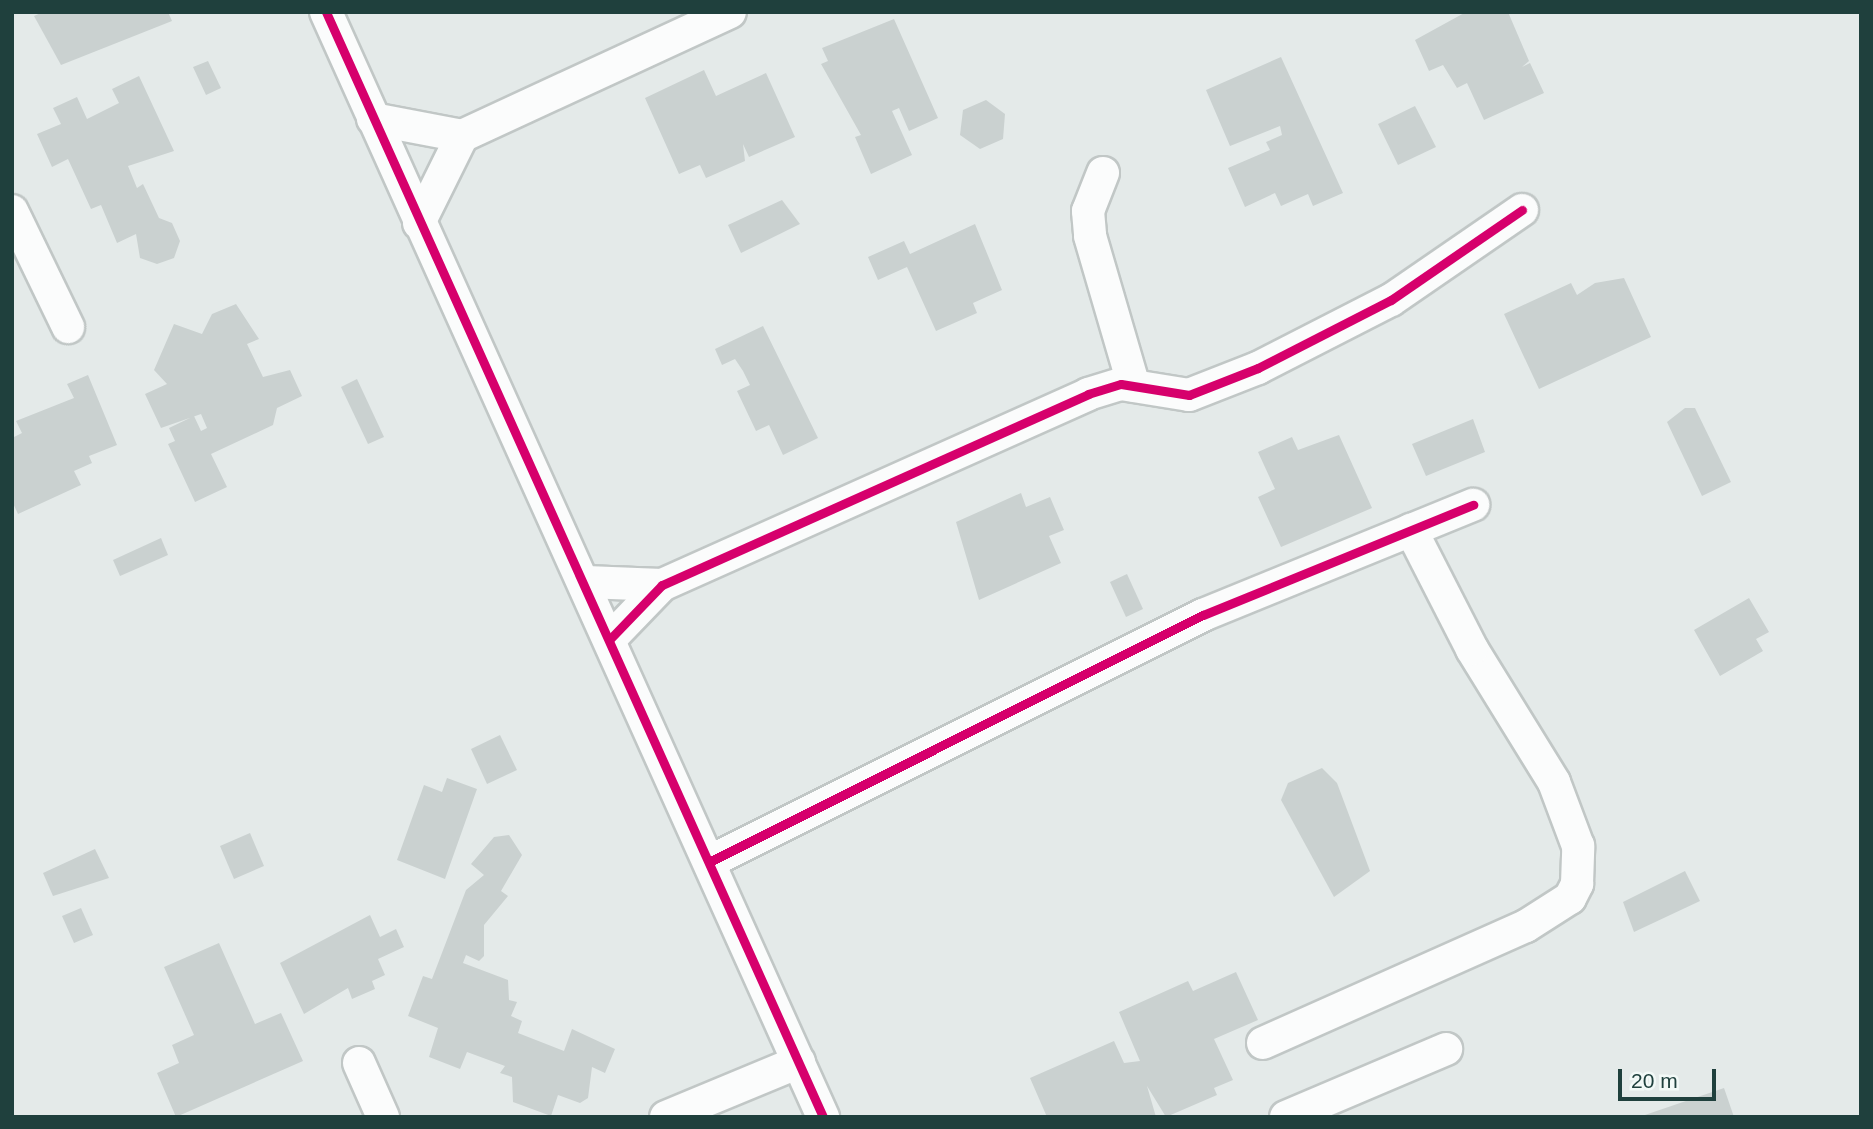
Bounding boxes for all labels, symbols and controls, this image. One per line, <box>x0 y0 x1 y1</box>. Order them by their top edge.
scale bar <box>1621 1056 1719 1100</box>
text: 20 m <box>1631 1069 1678 1092</box>

